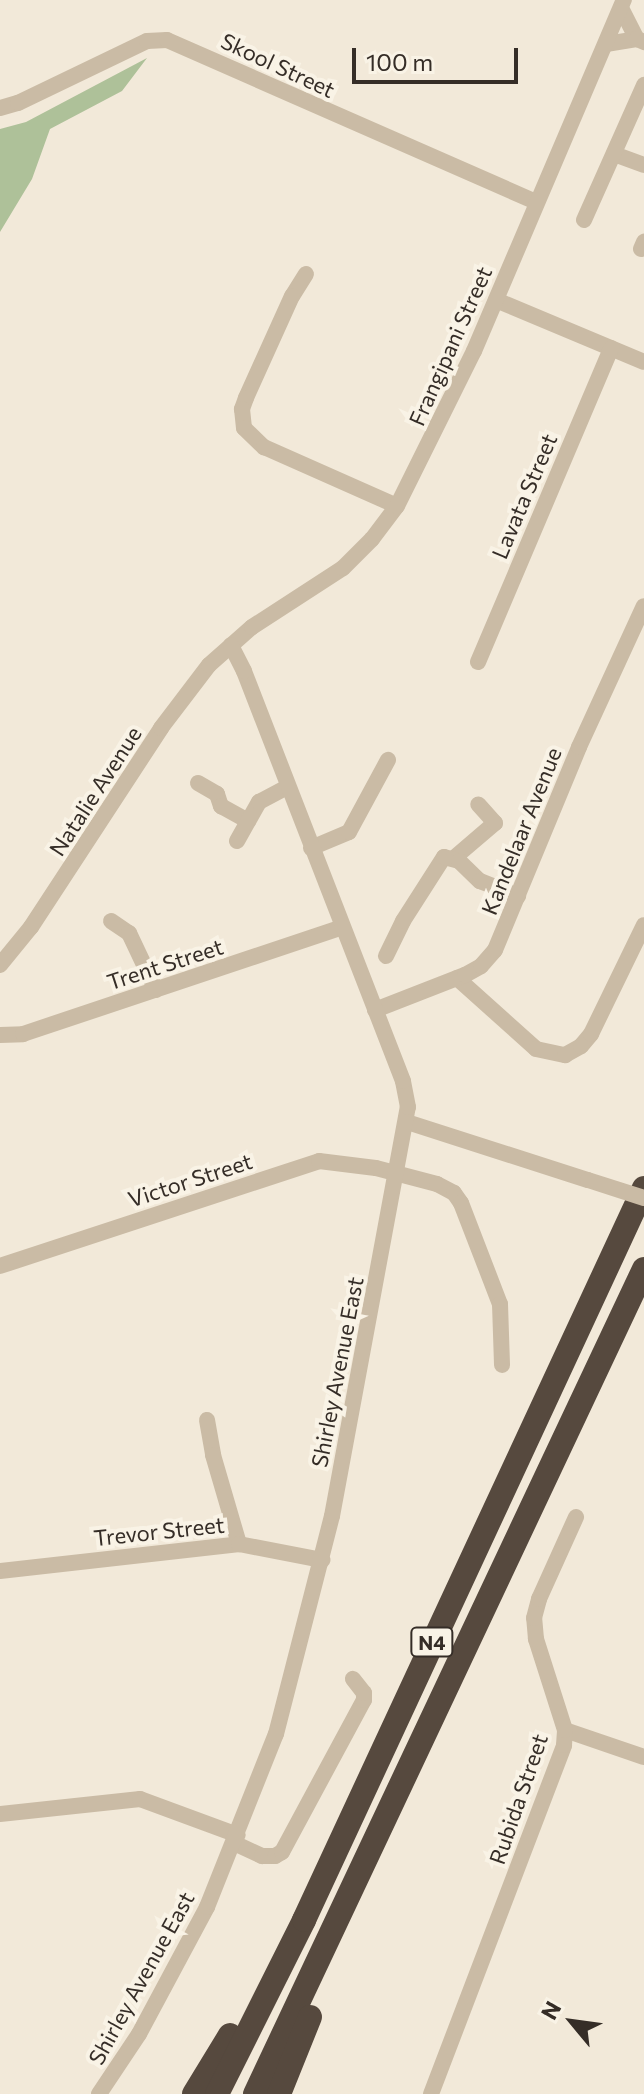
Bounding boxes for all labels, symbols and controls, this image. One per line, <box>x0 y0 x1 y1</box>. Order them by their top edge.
street label: Skool Street <box>217 27 339 103</box>
scale bar <box>356 32 522 82</box>
text: 100 m <box>366 47 433 76</box>
street label: Frangipani Street <box>403 262 497 430</box>
street label: Lavata Street <box>486 429 562 563</box>
street label: Natalie Avenue <box>43 721 147 861</box>
street label: Kandelaar Avenue <box>475 743 567 919</box>
street label: Trent Street <box>104 933 226 995</box>
street label: Victor Street <box>125 1148 255 1212</box>
street label: Shirley Avenue East <box>306 1274 368 1470</box>
street label: Trevor Street <box>92 1511 226 1551</box>
road number: N4 <box>410 1626 454 1658</box>
street label: Rubida Street <box>483 1730 553 1868</box>
street label: Shirley Avenue East <box>83 1887 199 2069</box>
north arrow <box>532 1982 612 2062</box>
text: N <box>535 1996 566 2024</box>

